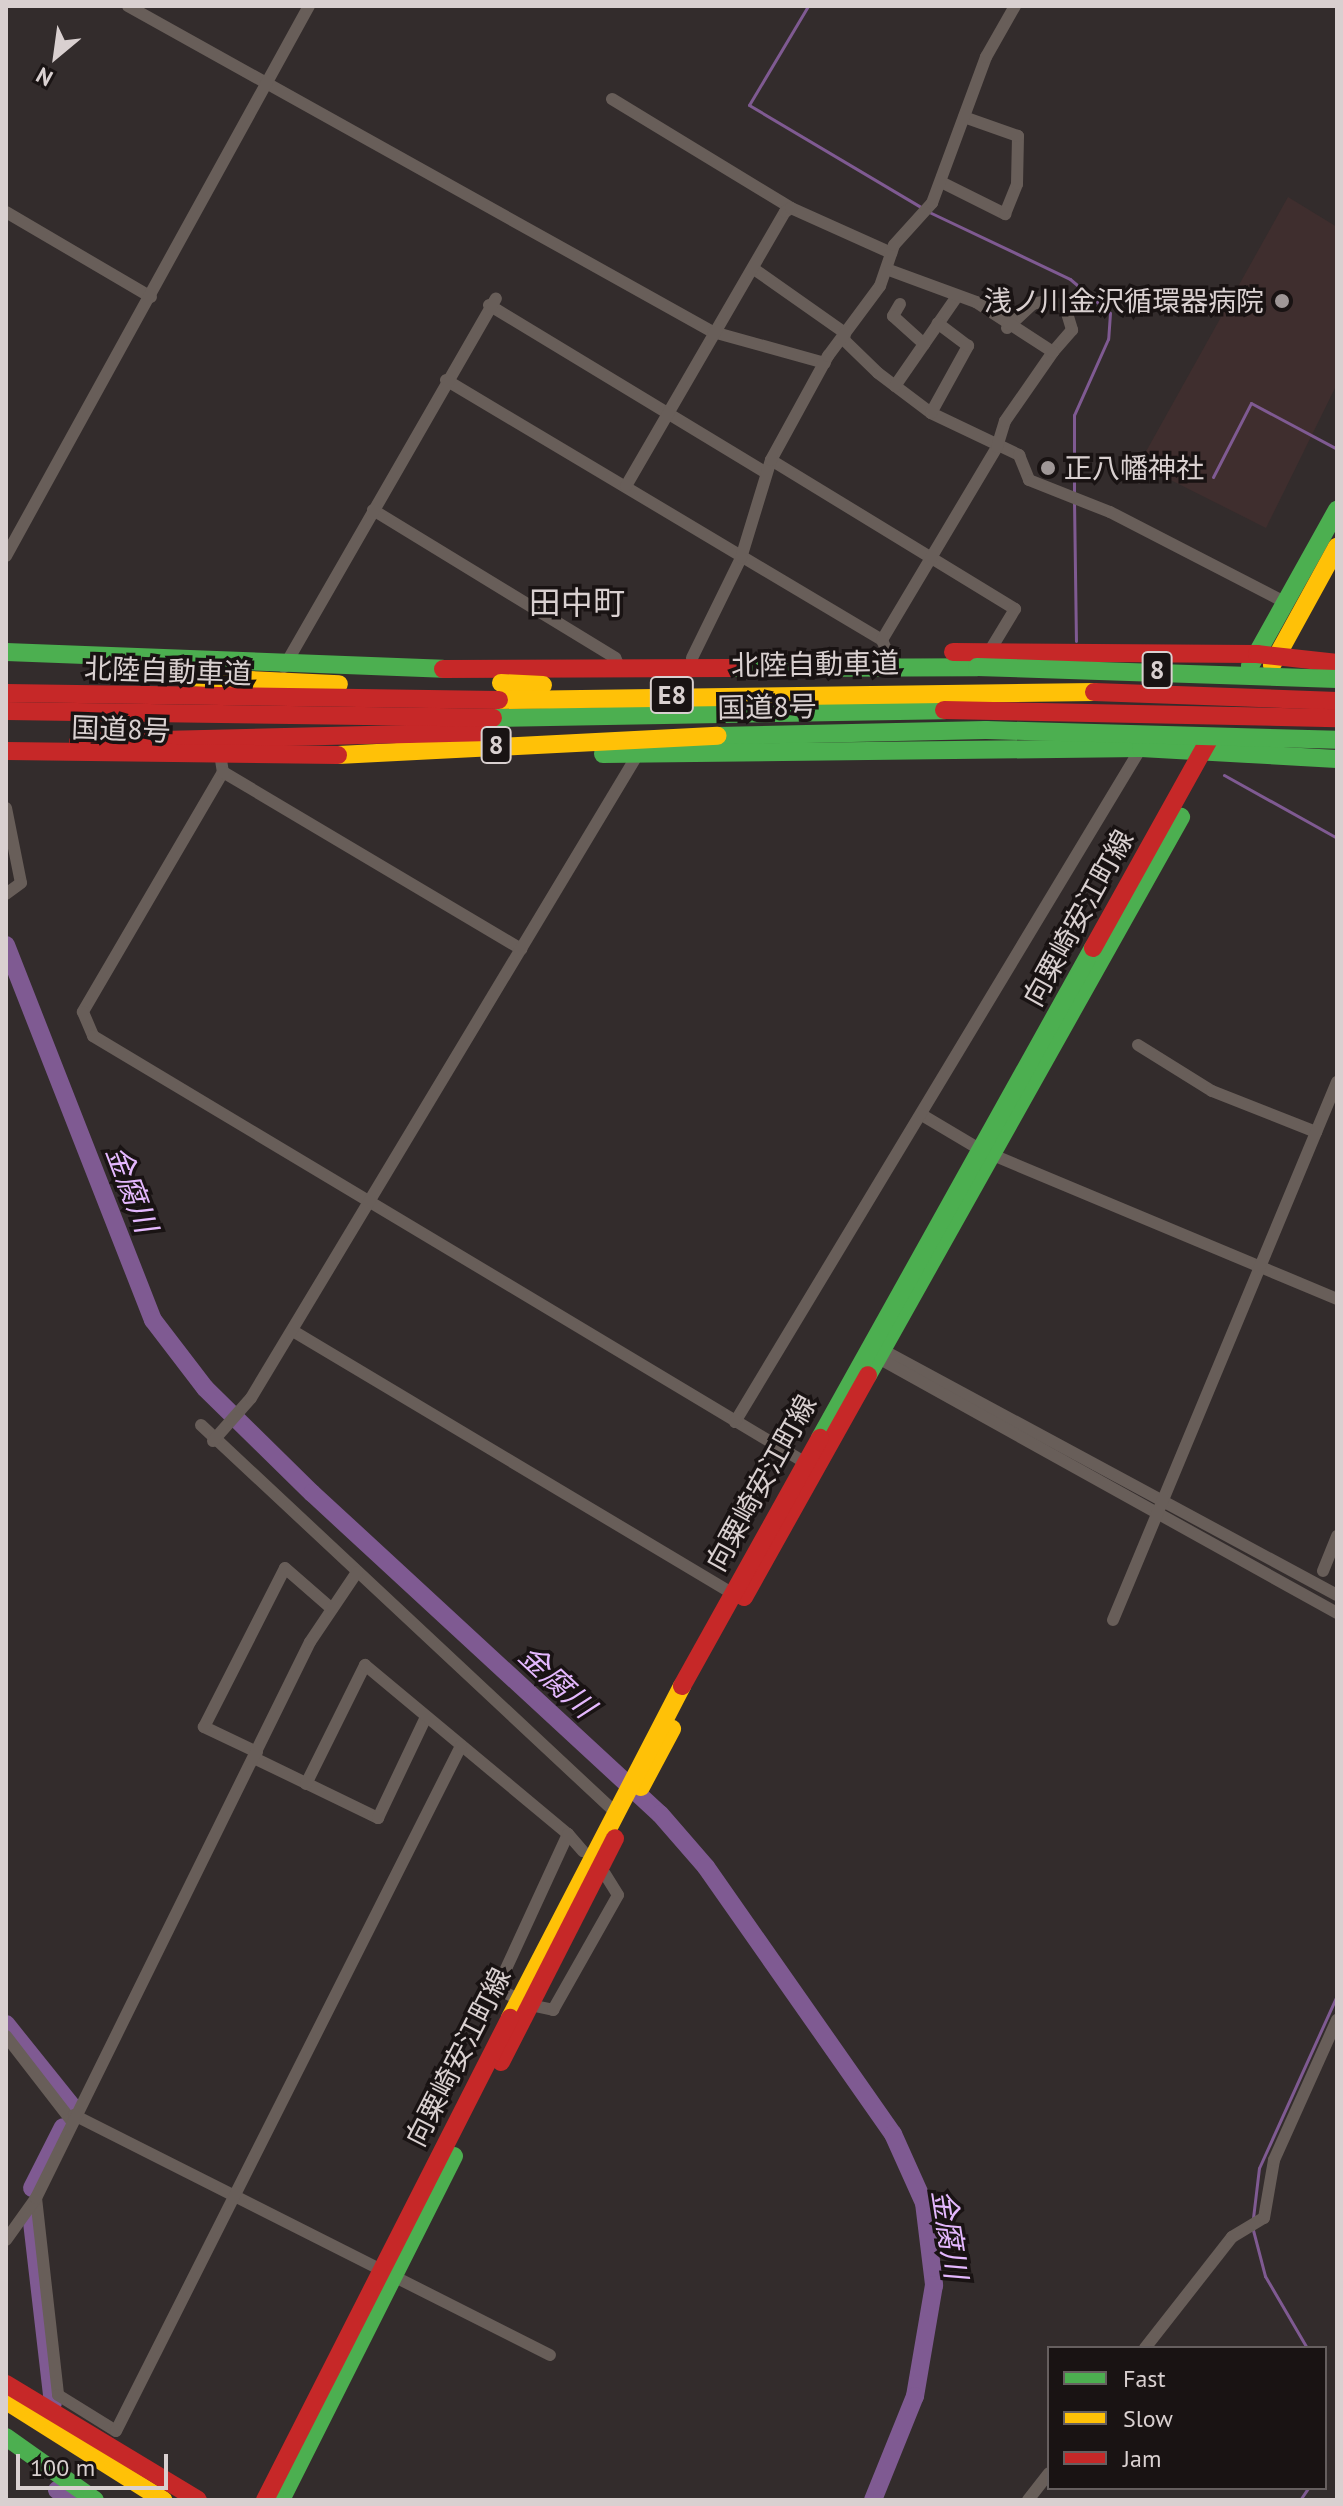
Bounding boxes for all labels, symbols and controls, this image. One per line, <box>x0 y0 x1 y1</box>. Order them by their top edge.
north arrow <box>16 16 96 96</box>
text: N <box>31 61 57 93</box>
place label: 浅ノ川金沢循環器病院 <box>984 284 1264 318</box>
marker: 浅ノ川金沢循環器病院 <box>1271 290 1293 312</box>
place label: 正八幡神社 <box>1064 451 1204 485</box>
marker: 正八幡神社 <box>1039 459 1057 477</box>
district label: 田中町 <box>529 583 625 621</box>
street label: 北陸自動車道 <box>731 646 899 682</box>
road number: 8 <box>1141 648 1173 692</box>
street label: 北陸自動車道 <box>83 651 253 691</box>
road number: E8 <box>648 673 696 717</box>
street label: 国道8号 <box>717 689 817 725</box>
street label: 国道8号 <box>71 710 171 748</box>
road number: 8 <box>480 723 512 767</box>
street label: 向粟崎安江町線 <box>1016 824 1140 1012</box>
water label: 金腐川 <box>99 1141 165 1237</box>
street label: 向粟崎安江町線 <box>699 1389 823 1577</box>
water label: 金腐川 <box>512 1637 602 1725</box>
street label: 向粟崎安江町線 <box>399 1962 517 2152</box>
water label: 金腐川 <box>925 2187 975 2281</box>
legend <box>1047 2346 1327 2490</box>
text: Fast <box>1123 2363 1166 2394</box>
text: Slow <box>1123 2403 1173 2434</box>
scale bar <box>20 2438 172 2488</box>
text: Jam <box>1123 2443 1161 2474</box>
text: 100 m <box>30 2452 95 2483</box>

